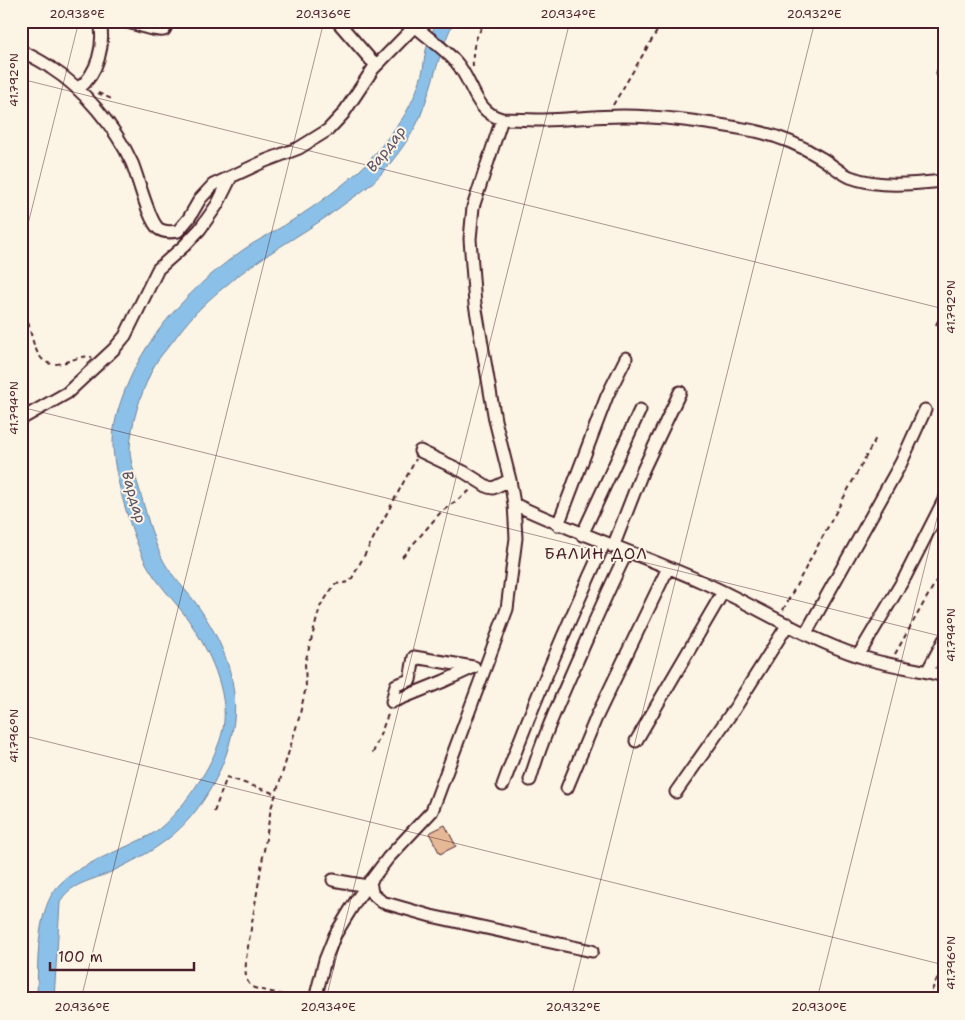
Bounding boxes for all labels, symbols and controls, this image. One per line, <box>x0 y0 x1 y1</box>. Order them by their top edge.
text: 20.938°E <box>49 6 105 22</box>
text: 20.936°E <box>295 6 351 22</box>
text: 20.934°E <box>540 6 596 22</box>
text: 20.932°E <box>786 6 842 22</box>
text: 41.792°N <box>6 53 22 107</box>
water label: Вардар <box>362 122 410 176</box>
text: 41.792°N <box>943 280 959 334</box>
text: 41.794°N <box>6 381 22 435</box>
water label: Вардар <box>117 468 151 526</box>
district label: БАЛИН ДОЛ <box>544 543 648 564</box>
text: 41.794°N <box>943 608 959 662</box>
text: 41.796°N <box>6 709 22 763</box>
text: 41.796°N <box>943 936 959 990</box>
scale bar <box>50 940 194 972</box>
text: 100 m <box>58 947 103 967</box>
text: 20.936°E <box>54 999 110 1015</box>
text: 20.934°E <box>300 999 356 1015</box>
text: 20.932°E <box>545 999 601 1015</box>
text: 20.930°E <box>791 999 847 1015</box>

